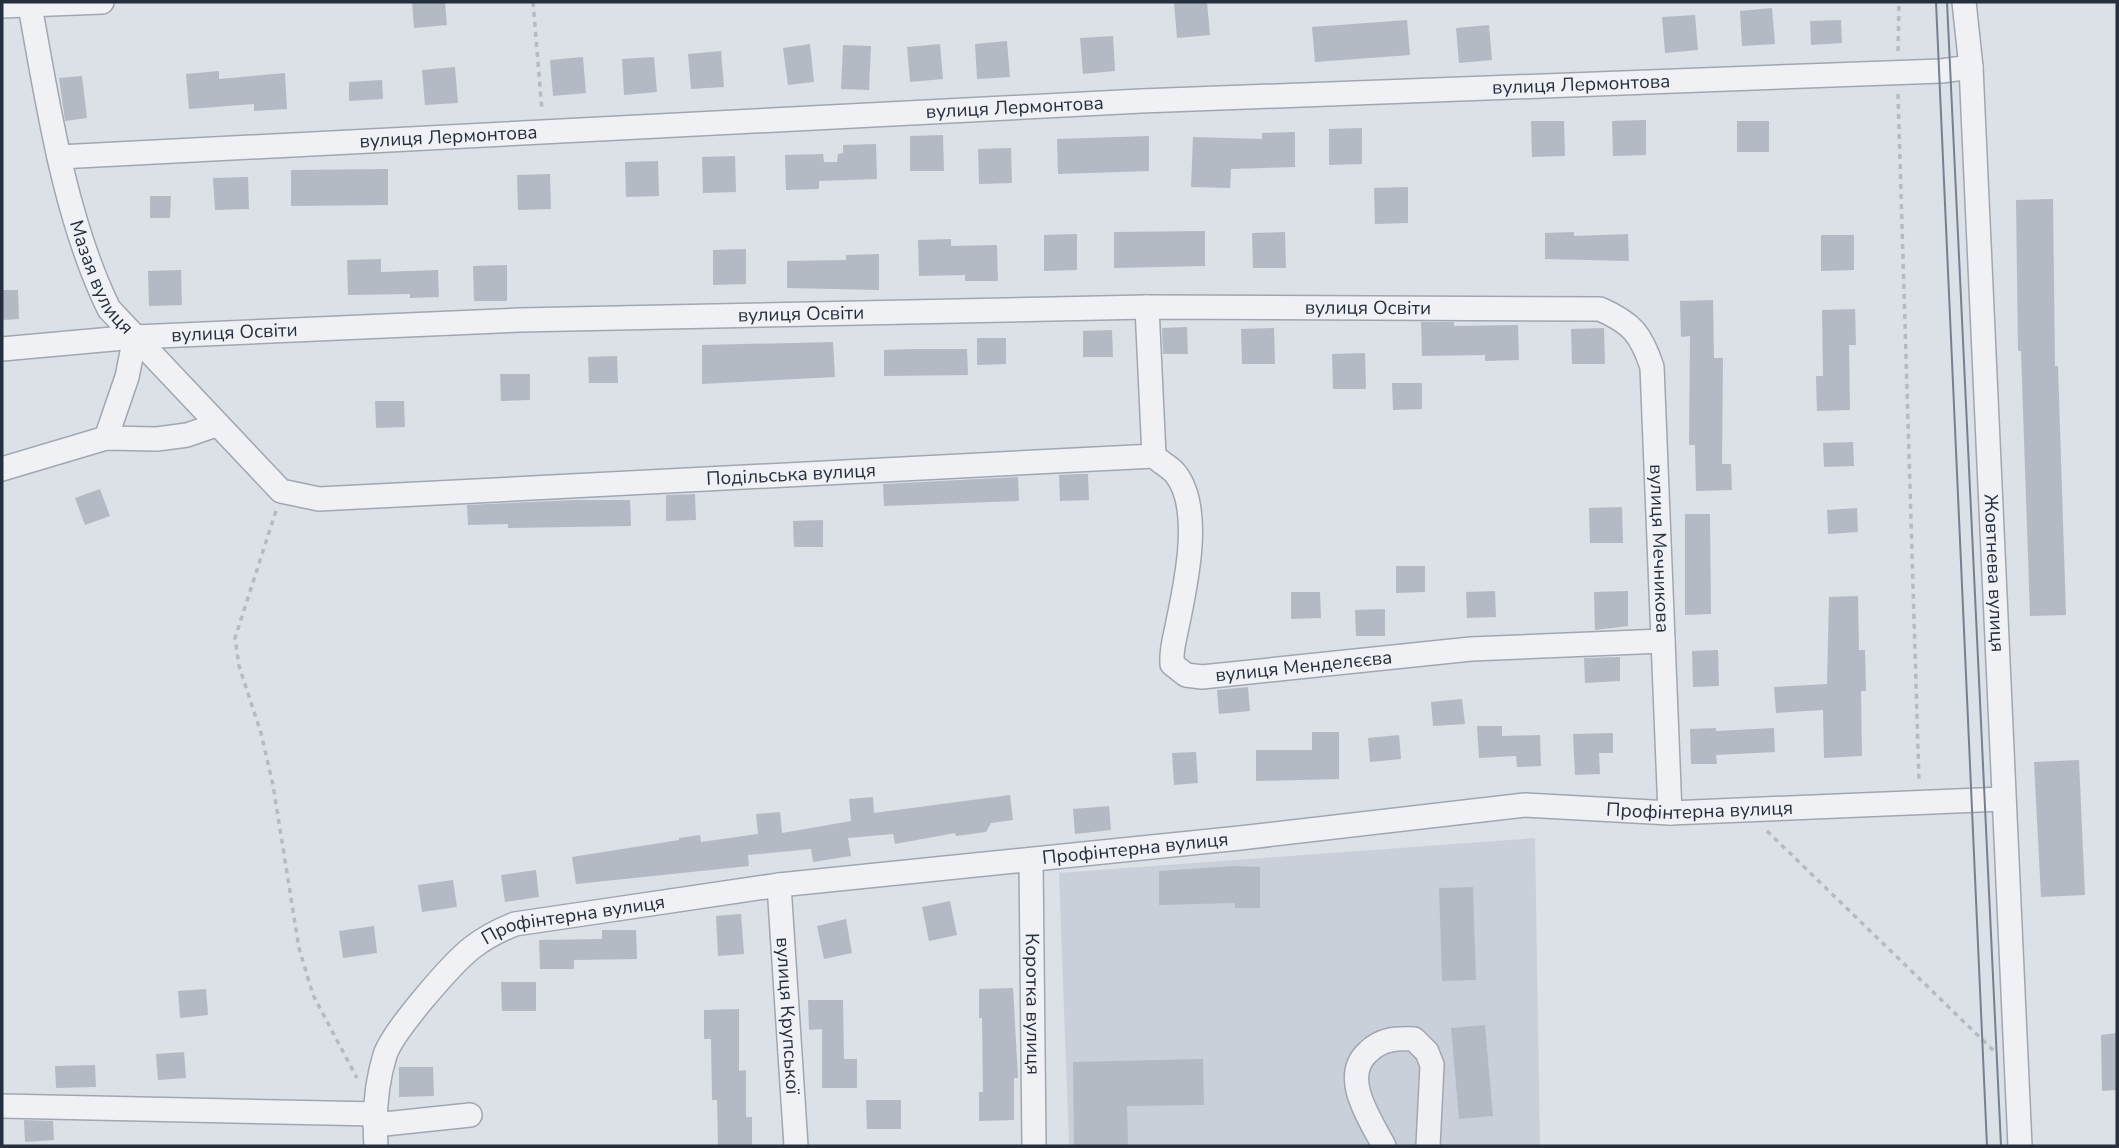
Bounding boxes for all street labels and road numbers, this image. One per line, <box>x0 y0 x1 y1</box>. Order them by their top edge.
street label: вулиця Лермонтова <box>1492 68 1671 101</box>
street label: вулиця Лермонтова <box>925 90 1104 125</box>
street label: вулиця Лермонтова <box>359 119 538 154</box>
street label: Мазая вулиця <box>63 217 139 340</box>
street label: вулиця Освіти <box>1305 295 1431 321</box>
street label: вулиця Освіти <box>738 300 865 328</box>
street label: вулиця Освіти <box>171 317 298 348</box>
street label: Подільська вулиця <box>705 457 876 492</box>
street label: вулиця Мечникова <box>1643 463 1676 633</box>
street label: Жовтнева вулиця <box>1977 493 2011 653</box>
street label: вулиця Менделєєва <box>1214 644 1394 689</box>
street label: Профінтерна вулиця <box>1605 795 1794 826</box>
street label: Профінтерна вулиця <box>1041 826 1230 871</box>
street label: Профінтерна вулиця <box>477 889 667 951</box>
street label: Коротка вулиця <box>1019 933 1046 1075</box>
street label: вулиця Крупської <box>769 936 806 1095</box>

